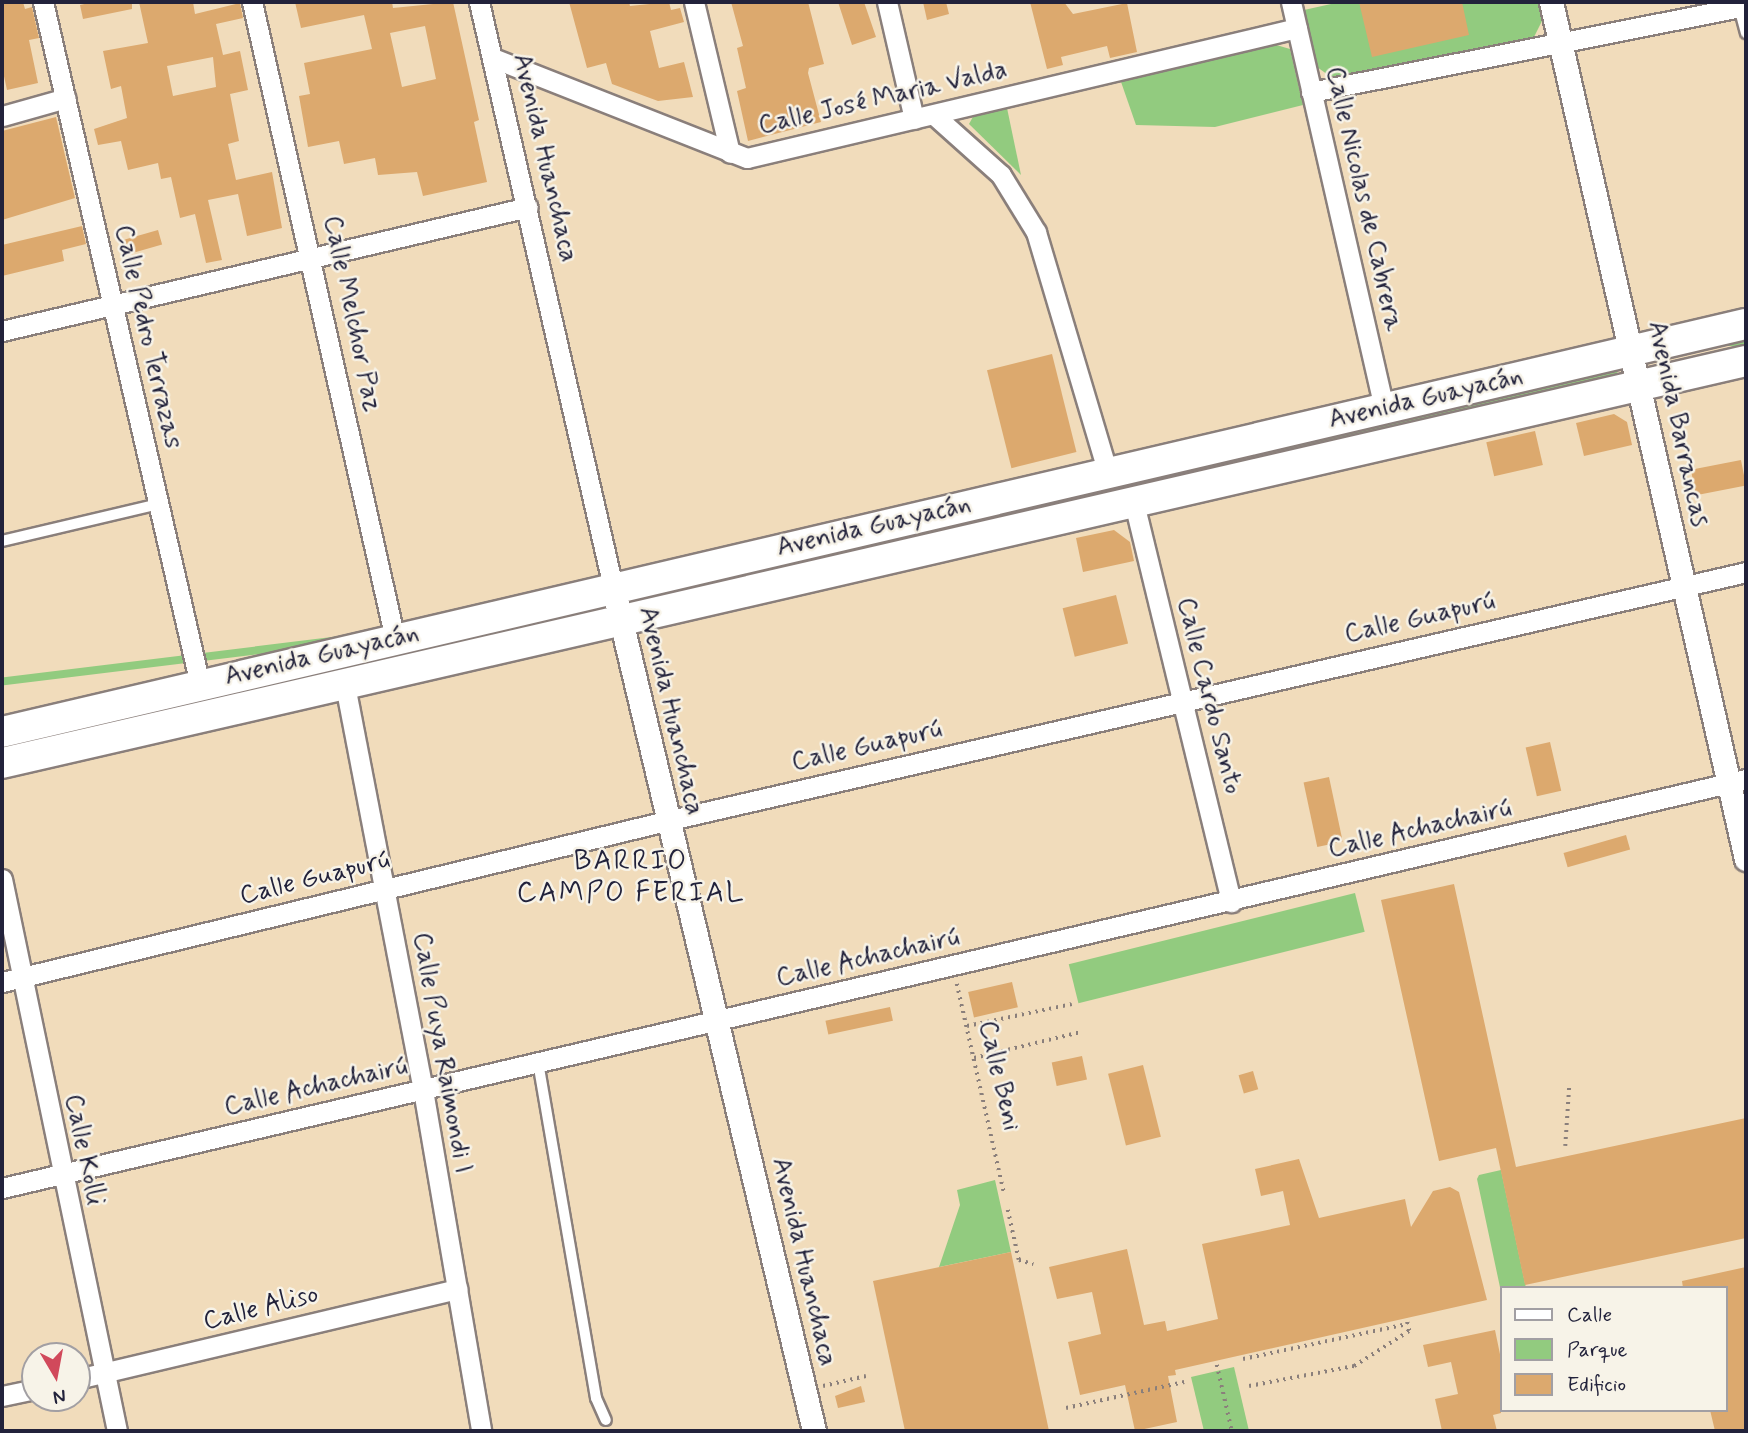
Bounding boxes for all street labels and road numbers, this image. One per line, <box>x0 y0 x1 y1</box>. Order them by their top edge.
street label: Avenida Huanchaca <box>505 51 583 265</box>
street label: Calle José Maria Valda <box>755 55 1011 143</box>
street label: Calle Nicolas de Cabrera <box>1317 61 1409 337</box>
street label: Calle Melchor Paz <box>315 212 387 416</box>
street label: Calle Pedro Terrazas <box>106 222 188 452</box>
street label: Avenida Barrancas <box>1640 318 1714 530</box>
street label: Avenida Guayacán <box>1325 361 1527 437</box>
street label: Avenida Guayacán <box>773 489 975 565</box>
street label: Calle Guapurú <box>1341 586 1499 652</box>
street label: Calle Cardo Santo <box>1169 595 1247 797</box>
street label: Avenida Huanchaca <box>631 604 709 818</box>
street label: Avenida Guayacán <box>221 618 423 694</box>
street label: Calle Guapurú <box>788 714 946 780</box>
street label: Calle Achachairú <box>1325 794 1515 866</box>
street label: Calle Guapurú <box>236 845 394 913</box>
street label: Calle Achachairú <box>773 923 963 995</box>
street label: Calle Puya Raimondi I <box>404 926 478 1180</box>
street label: Calle Beni <box>970 1018 1026 1134</box>
street label: Calle Achachairú <box>221 1052 411 1124</box>
street label: Calle Kolli <box>56 1091 110 1209</box>
street label: Avenida Huanchaca <box>764 1155 842 1369</box>
street label: Calle Aliso <box>200 1280 322 1338</box>

